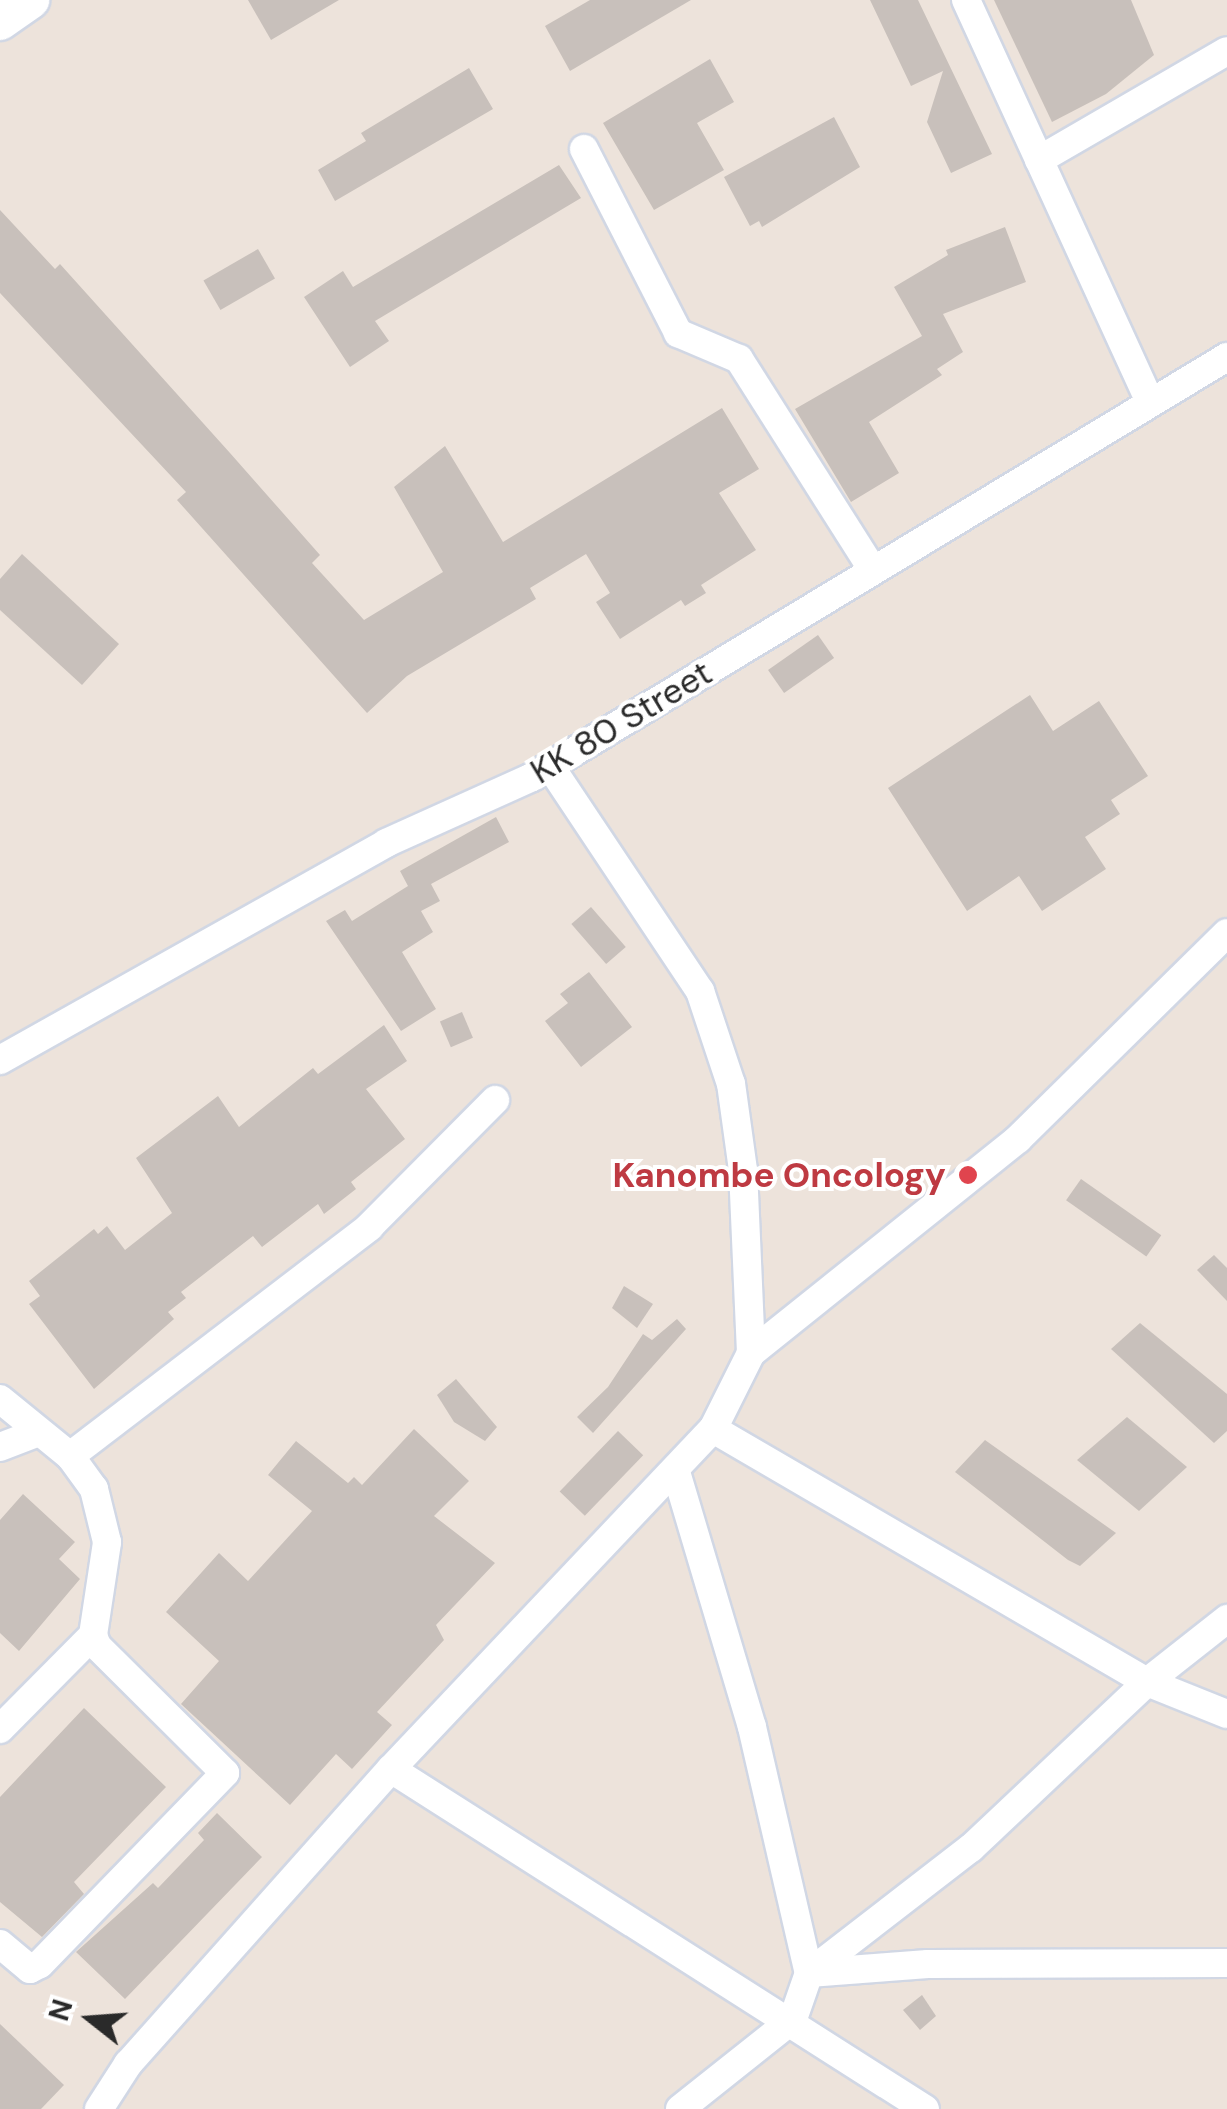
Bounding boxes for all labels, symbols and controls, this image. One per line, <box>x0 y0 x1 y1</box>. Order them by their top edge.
street label: KK 80 Street <box>523 651 719 793</box>
place label: Kanombe Oncology <box>613 1154 946 1196</box>
marker: Kanombe Oncology <box>955 1162 981 1188</box>
north arrow <box>40 1969 140 2069</box>
text: N <box>40 1995 82 2025</box>

